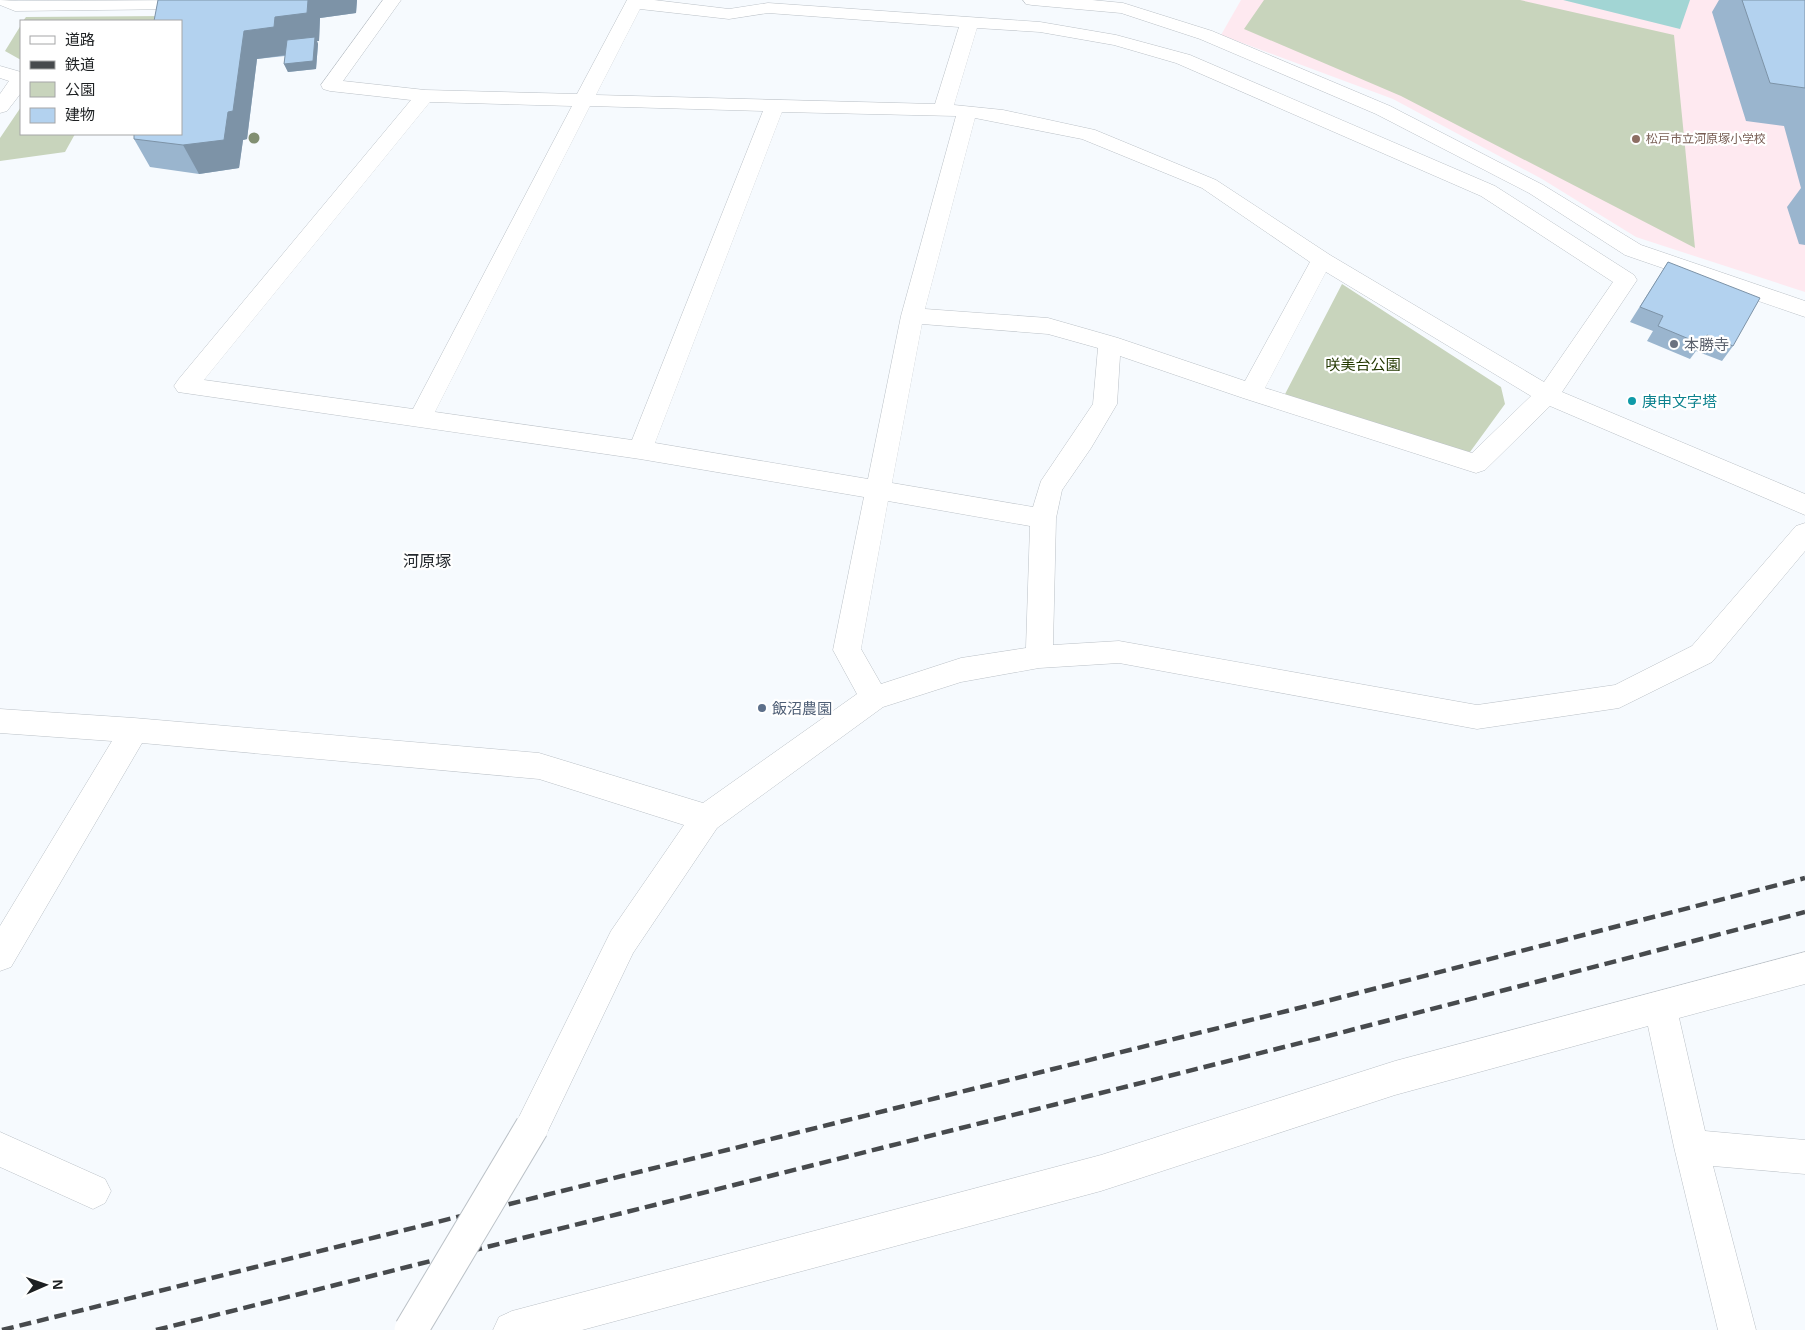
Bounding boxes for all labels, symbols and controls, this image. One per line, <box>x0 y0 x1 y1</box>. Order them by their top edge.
legend <box>20 20 182 135</box>
text: 道路 <box>65 31 95 48</box>
text: 鉄道 <box>65 56 95 73</box>
text: 公園 <box>65 81 95 98</box>
text: 建物 <box>65 106 95 123</box>
place label: 松戸市立河原塚小学校 <box>1646 132 1766 146</box>
marker: 松戸市立河原塚小学校 <box>1630 133 1642 145</box>
place label: 本勝寺 <box>1684 336 1729 353</box>
marker: 本勝寺 <box>1668 338 1680 350</box>
park label: 咲美台公園 <box>1325 356 1401 373</box>
place label: 庚申文字塔 <box>1642 393 1717 410</box>
marker: 庚申文字塔 <box>1626 395 1638 407</box>
district label: 河原塚 <box>403 553 451 570</box>
place label: 飯沼農園 <box>772 700 832 717</box>
marker: 飯沼農園 <box>756 702 768 714</box>
north arrow <box>20 1260 70 1310</box>
text: N <box>50 1279 66 1290</box>

